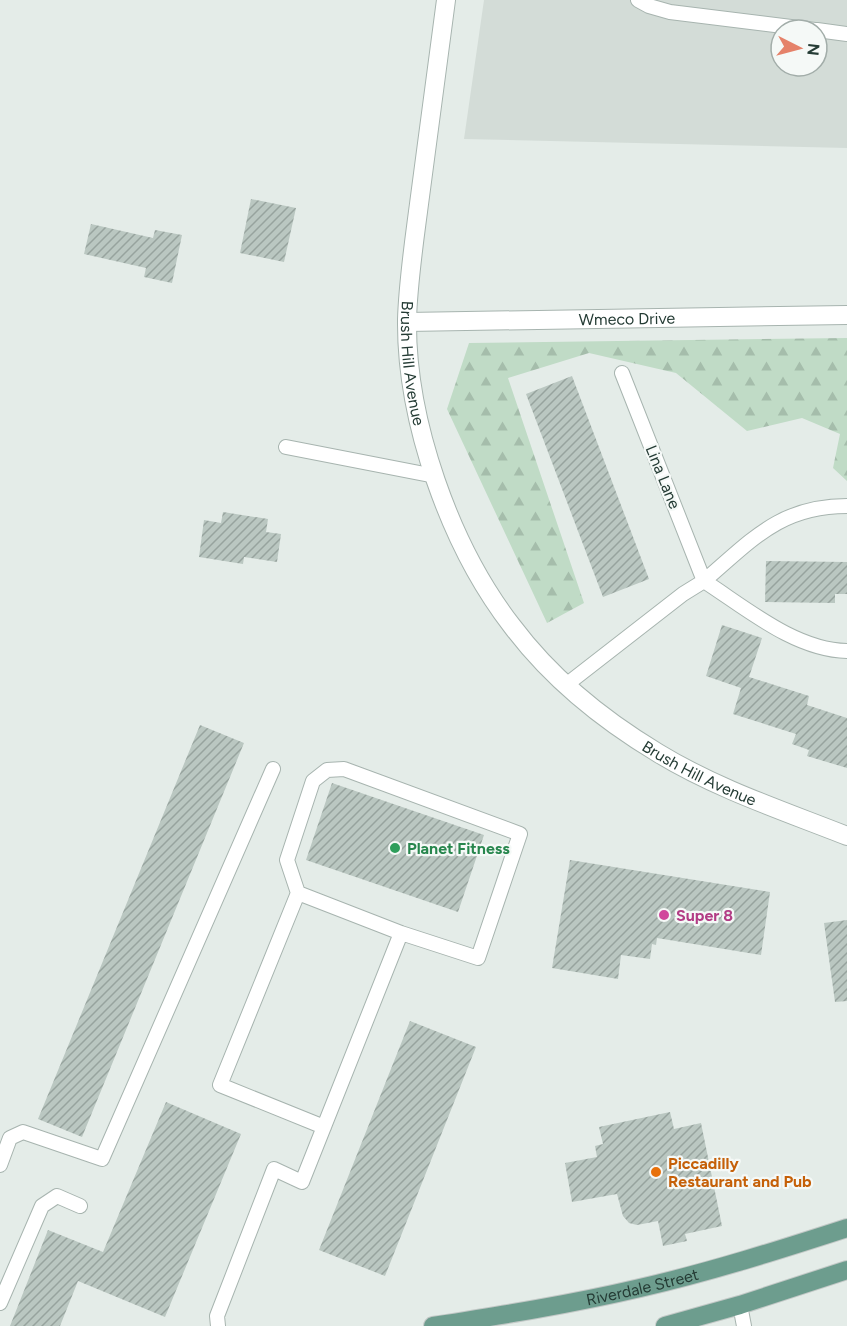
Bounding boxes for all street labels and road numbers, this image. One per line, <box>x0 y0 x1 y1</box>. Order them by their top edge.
street label: Brush Hill Avenue <box>397 300 429 428</box>
street label: Wmeco Drive <box>579 308 676 329</box>
street label: Lina Lane <box>642 442 684 512</box>
street label: Brush Hill Avenue <box>639 736 760 809</box>
street label: Riverdale Street <box>584 1264 701 1309</box>

